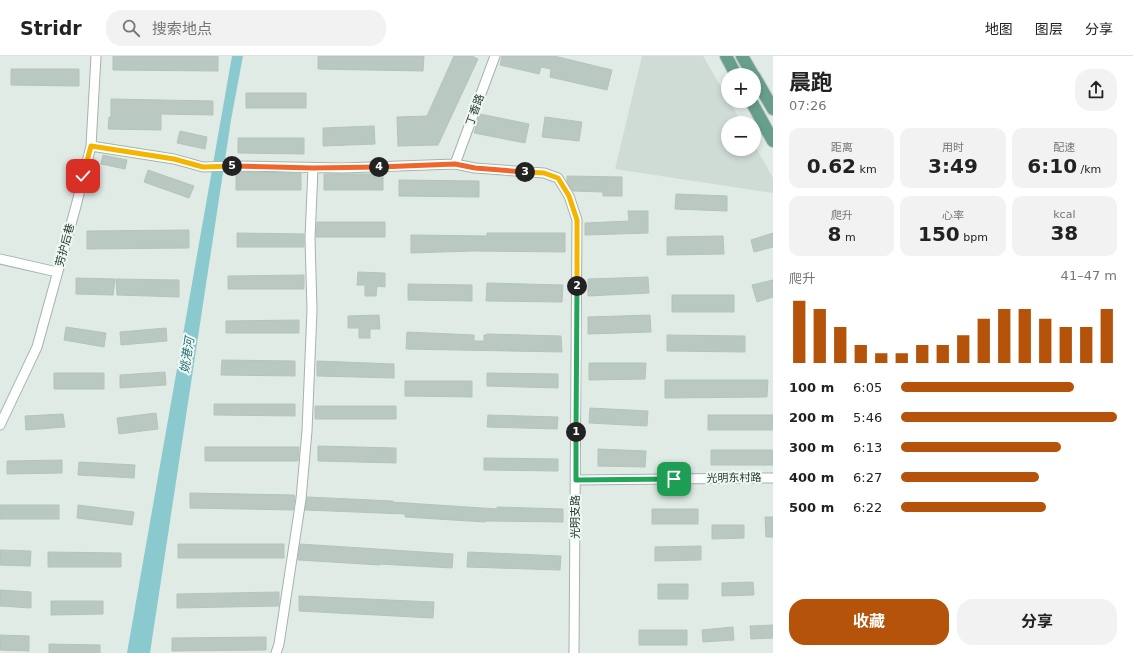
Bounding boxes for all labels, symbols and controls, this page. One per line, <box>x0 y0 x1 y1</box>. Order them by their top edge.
search box <box>106 10 386 46</box>
text: Stridr <box>20 17 82 39</box>
icon: search <box>120 17 142 39</box>
text: 搜索地点 <box>152 20 212 38</box>
text: 地图 <box>985 21 1013 37</box>
text: 图层 <box>1035 21 1063 37</box>
text: 分享 <box>1085 21 1113 37</box>
map controls <box>721 68 761 156</box>
button: + <box>721 68 761 108</box>
button: share <box>1075 69 1117 111</box>
text: 晨跑 <box>789 70 833 95</box>
street label: 丁香路 <box>463 92 487 128</box>
text: 07:26 <box>789 98 826 113</box>
button: − <box>721 116 761 156</box>
text: 距离 <box>831 141 853 154</box>
text: 用时 <box>942 141 964 154</box>
text: 配速 <box>1053 141 1075 154</box>
text: 0.62 <box>807 154 856 178</box>
text: 3:49 <box>928 154 978 178</box>
text: 6:10 <box>1027 154 1077 178</box>
pin: 5 <box>222 156 242 176</box>
pin: 4 <box>369 157 389 177</box>
pin <box>66 159 100 193</box>
text: 5 <box>228 159 236 172</box>
text: 4 <box>375 160 383 173</box>
pin: 3 <box>515 162 535 182</box>
text: km <box>856 163 877 176</box>
text: /km <box>1077 163 1101 176</box>
icon: check <box>72 165 94 187</box>
text: 3 <box>521 165 529 178</box>
text: kcal <box>1053 208 1075 221</box>
text: 爬升 <box>831 209 853 222</box>
text: 心率 <box>942 209 964 222</box>
text: 38 <box>1050 221 1078 245</box>
street label: 劳护后巷 <box>53 222 77 268</box>
text: 8 <box>828 222 842 246</box>
text: 150 <box>918 222 960 246</box>
text: m <box>842 231 856 244</box>
text: bpm <box>960 231 988 244</box>
text: 41–47 m <box>1061 268 1117 283</box>
text: 爬升 <box>789 271 815 286</box>
pin: 2 <box>567 276 587 296</box>
text: 2 <box>573 279 581 292</box>
water label: 姚港河 <box>177 334 197 374</box>
text: 100 m <box>789 380 834 395</box>
text: 6:05 <box>853 380 882 395</box>
text: 200 m <box>789 410 834 425</box>
text: 5:46 <box>853 410 882 425</box>
pin: 1 <box>566 422 586 442</box>
text: 1 <box>572 425 580 438</box>
text: 300 m <box>789 440 834 455</box>
text: 6:13 <box>853 440 882 455</box>
pin <box>657 462 691 496</box>
icon: arrive <box>663 468 685 490</box>
text: 400 m <box>789 470 834 485</box>
text: 6:27 <box>853 470 882 485</box>
street label: 光明东村路 <box>706 471 762 485</box>
street label: 光明支路 <box>569 495 582 539</box>
text: 500 m <box>789 500 834 515</box>
text: 6:22 <box>853 500 882 515</box>
button: 收藏 <box>789 599 949 645</box>
button: 分享 <box>957 599 1117 645</box>

